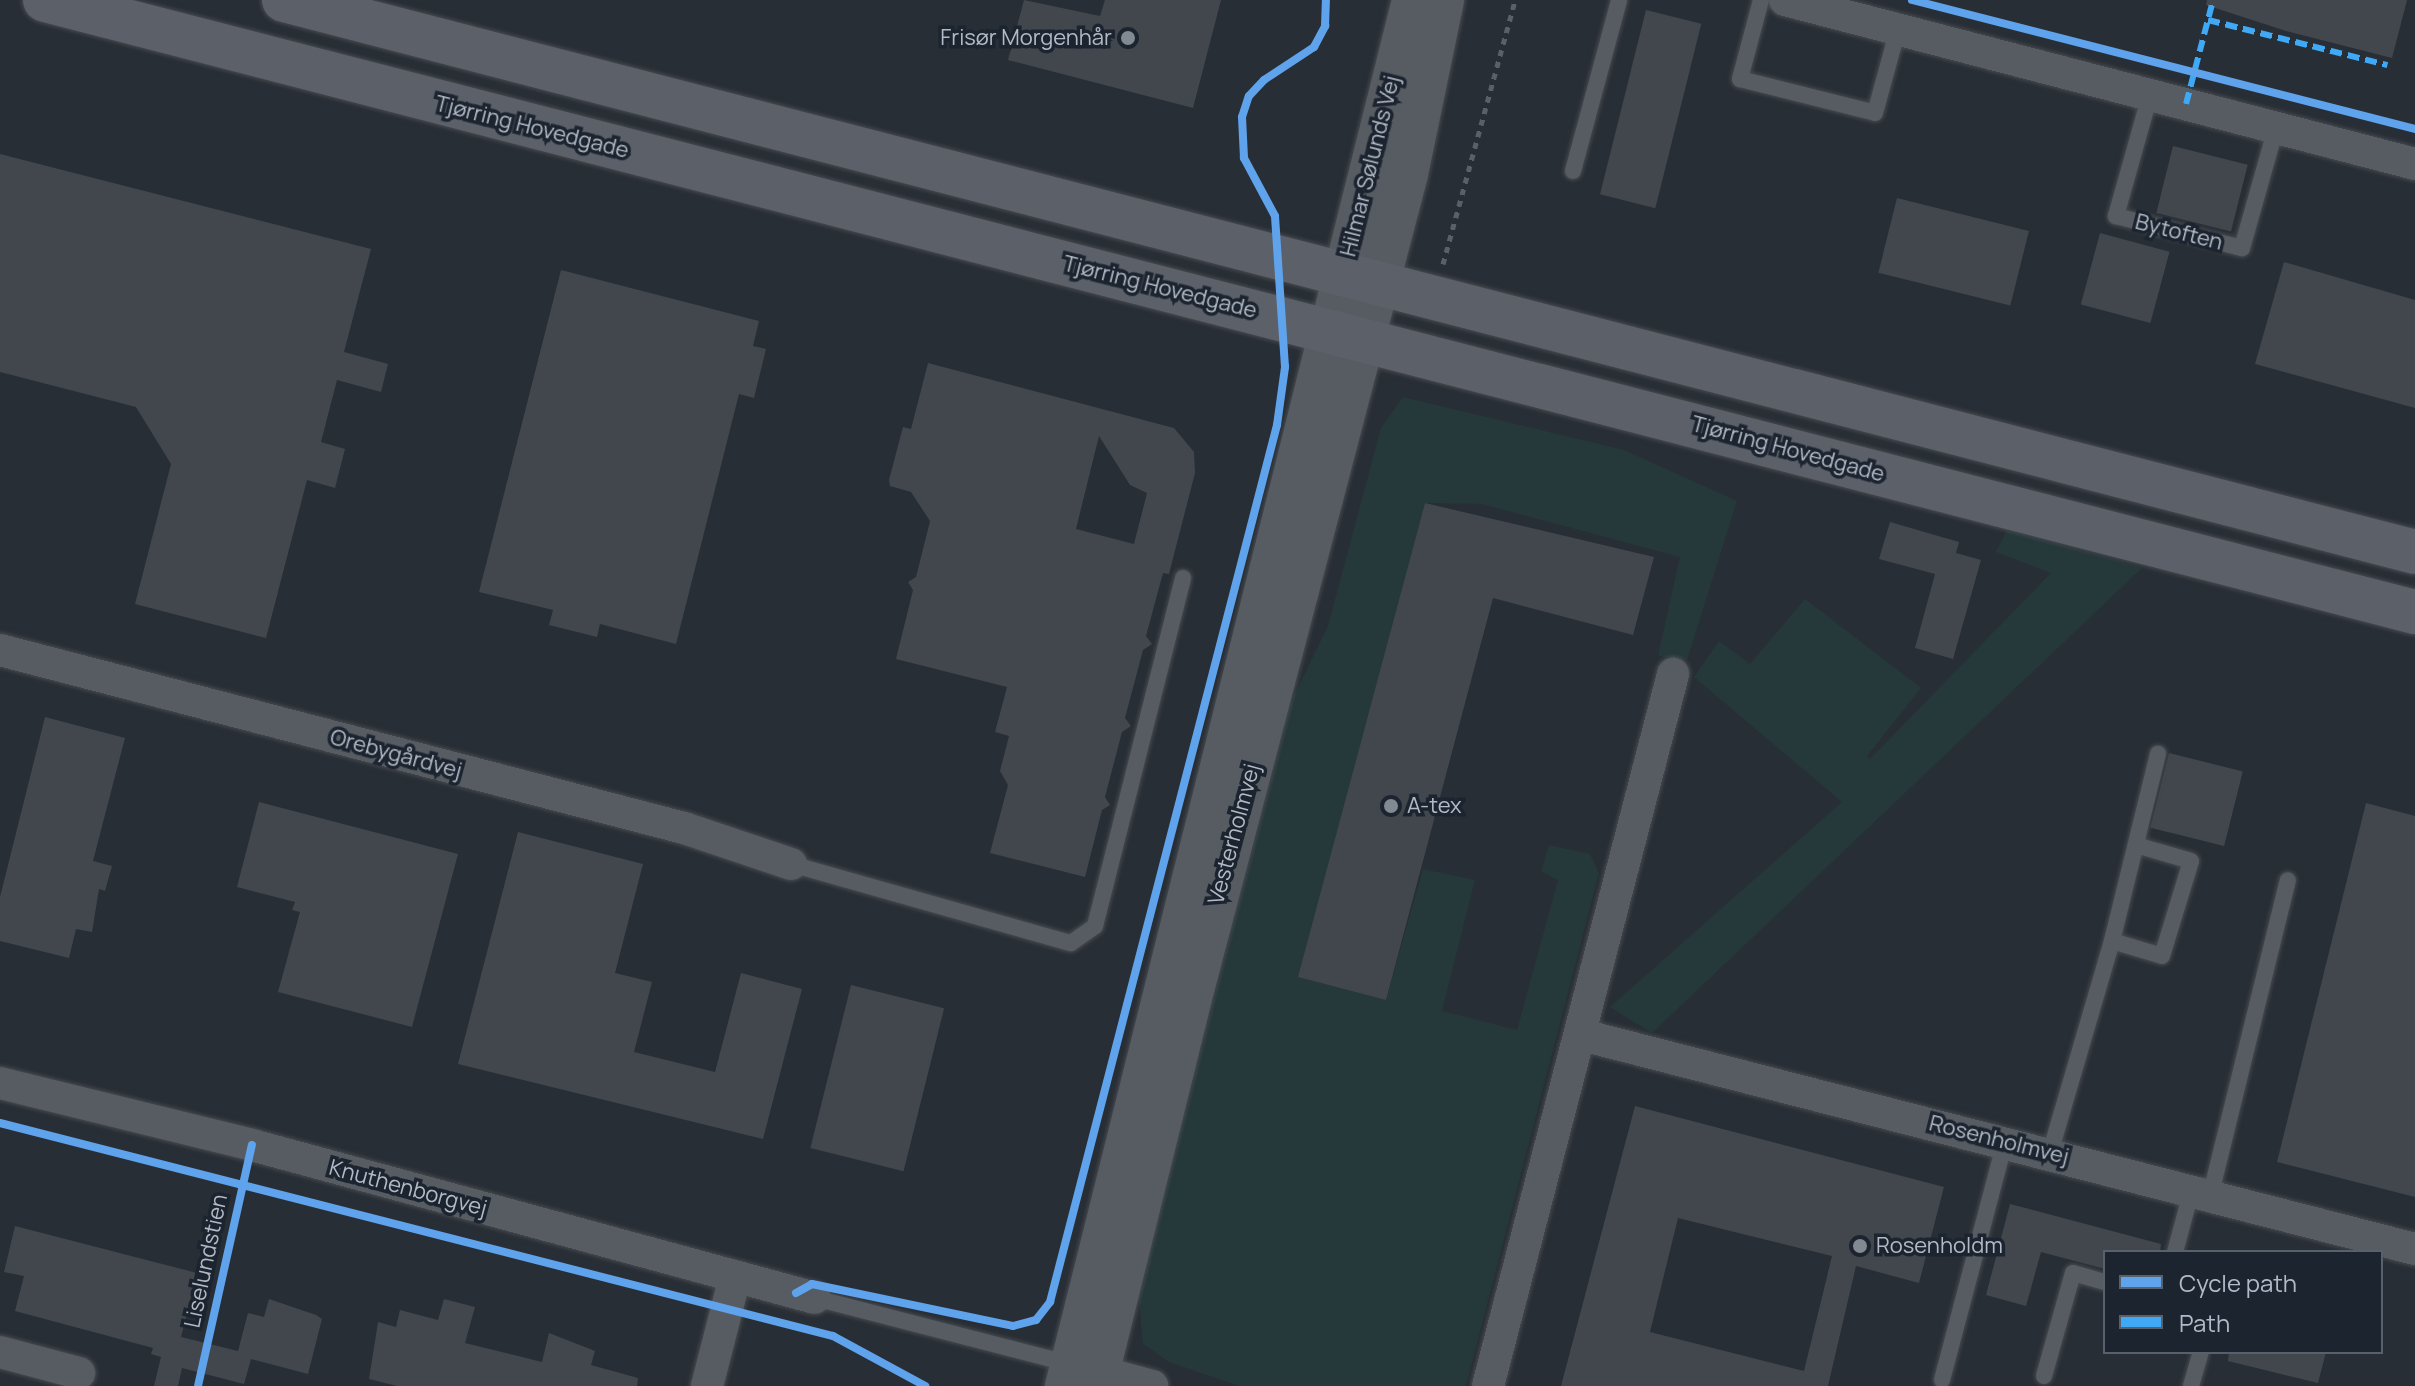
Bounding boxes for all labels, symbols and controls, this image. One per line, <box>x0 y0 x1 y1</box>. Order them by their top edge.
place label: Frisør Morgenhår <box>940 25 1112 51</box>
marker: Frisør Morgenhår <box>1119 29 1137 47</box>
street label: Hilmar Sølunds Vej <box>1335 73 1405 259</box>
street label: Tjørring Hovedgade <box>432 90 632 164</box>
street label: Bytoften <box>2133 208 2225 256</box>
street label: Tjørring Hovedgade <box>1060 250 1260 324</box>
street label: Tjørring Hovedgade <box>1689 411 1887 487</box>
street label: Orebygårdvej <box>327 724 465 784</box>
street label: Vesterholmvej <box>1203 761 1265 907</box>
place label: A-tex <box>1407 793 1462 819</box>
marker: A-tex <box>1382 797 1400 815</box>
street label: Rosenholmvej <box>1926 1110 2072 1170</box>
street label: Knuthenborgvej <box>326 1154 490 1222</box>
street label: Liselundstien <box>179 1192 233 1330</box>
place label: Rosenholdm <box>1876 1233 2003 1259</box>
marker: Rosenholdm <box>1851 1237 1869 1255</box>
legend <box>2103 1250 2383 1354</box>
text: Cycle path <box>2179 1266 2297 1299</box>
text: Path <box>2179 1306 2230 1339</box>

